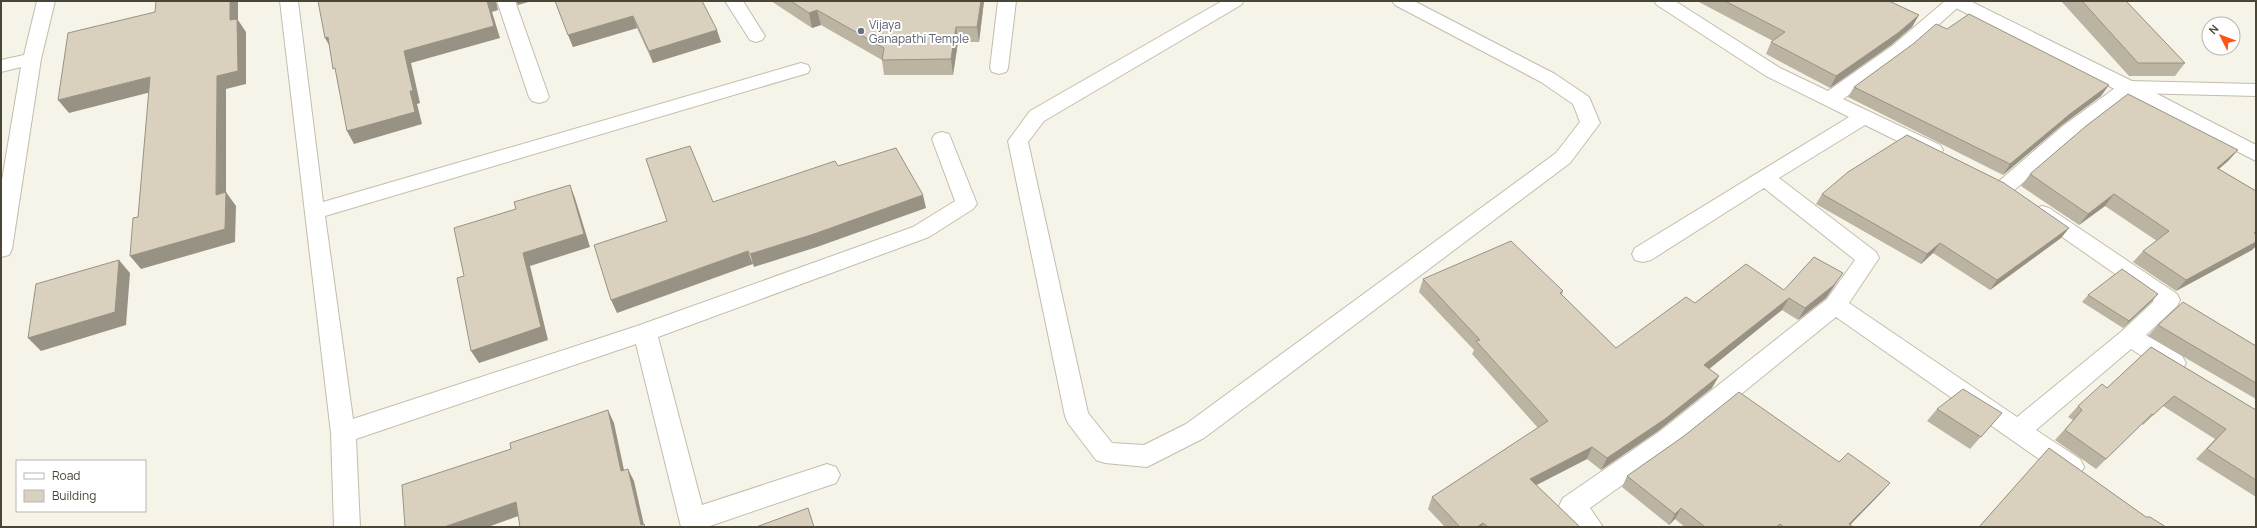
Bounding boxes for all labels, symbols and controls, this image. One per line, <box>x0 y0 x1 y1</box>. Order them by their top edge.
place label: Vijaya Ganapathi Temple <box>869 16 969 47</box>
north arrow <box>2201 16 2241 56</box>
text: N <box>2205 21 2221 37</box>
marker: Vijaya Ganapathi Temple <box>856 26 866 36</box>
legend <box>16 460 146 512</box>
text: Road <box>52 467 80 484</box>
text: Building <box>52 487 96 504</box>

